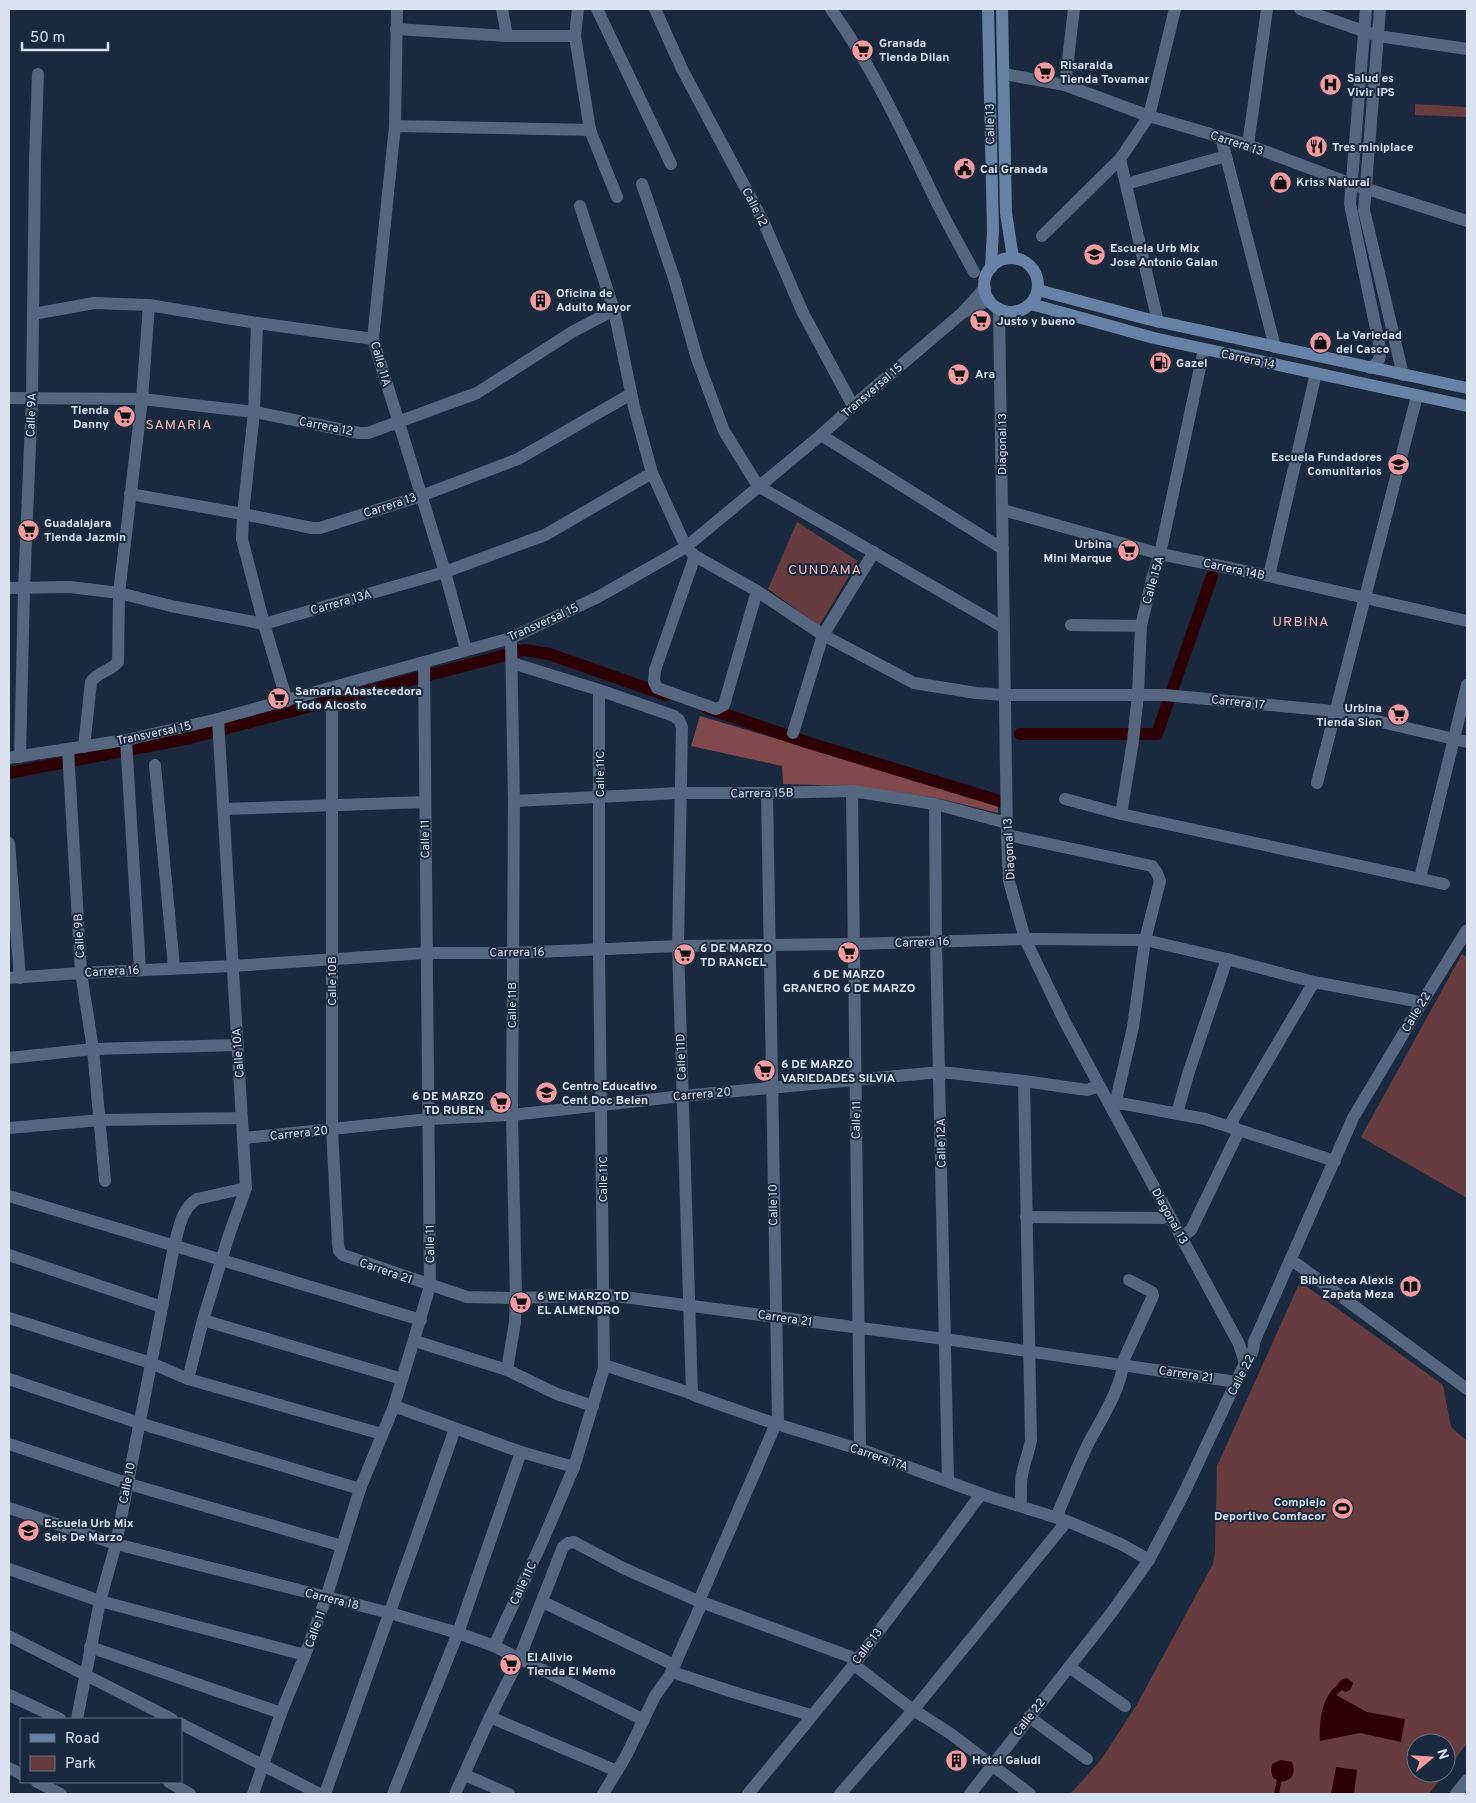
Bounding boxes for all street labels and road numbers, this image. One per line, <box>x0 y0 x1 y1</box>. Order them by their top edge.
street label: Calle 13 <box>983 103 999 145</box>
street label: Carrera 13 <box>1208 128 1265 160</box>
street label: Calle 12 <box>738 185 771 230</box>
street label: Calle 11A <box>366 340 394 389</box>
street label: Carrera 14 <box>1219 346 1276 374</box>
street label: Transversal 15 <box>839 360 907 422</box>
street label: Calle 9A <box>23 393 41 438</box>
street label: Diagonal 13 <box>995 413 1011 475</box>
street label: Carrera 12 <box>297 414 354 440</box>
street label: Carrera 13 <box>362 490 419 522</box>
street label: Calle 15A <box>1139 554 1168 606</box>
street label: Carrera 14B <box>1201 556 1266 584</box>
street label: Carrera 13A <box>309 587 374 619</box>
street label: Transversal 15 <box>505 600 581 646</box>
street label: Carrera 17 <box>1210 692 1266 714</box>
street label: Transversal 15 <box>115 718 193 750</box>
street label: Calle 11C <box>593 751 609 797</box>
street label: Carrera 15B <box>730 785 794 803</box>
street label: Diagonal 13 <box>1000 818 1020 880</box>
street label: Calle 11 <box>418 820 434 858</box>
street label: Calle 9B <box>71 913 89 959</box>
street label: Carrera 16 <box>894 934 950 952</box>
street label: Carrera 16 <box>489 945 545 961</box>
street label: Calle 10B <box>325 956 341 1006</box>
street label: Carrera 16 <box>84 963 140 981</box>
street label: Calle 11B <box>505 982 521 1028</box>
street label: Calle 22 <box>1399 989 1435 1036</box>
street label: Calle 10A <box>229 1028 249 1078</box>
street label: Calle 11D <box>673 1033 691 1081</box>
street label: Carrera 20 <box>672 1084 732 1106</box>
street label: Calle 11 <box>849 1101 865 1139</box>
street label: Calle 12A <box>934 1118 950 1168</box>
street label: Carrera 20 <box>269 1123 329 1145</box>
street label: Calle 11C <box>596 1156 612 1202</box>
street label: Calle 10 <box>766 1184 782 1226</box>
street label: Diagonal 13 <box>1147 1186 1191 1247</box>
street label: Calle 11 <box>423 1225 439 1263</box>
street label: Carrera 21 <box>357 1255 414 1288</box>
street label: Carrera 21 <box>756 1307 813 1331</box>
street label: Calle 22 <box>1225 1352 1259 1399</box>
street label: Carrera 21 <box>1157 1363 1214 1387</box>
street label: Carrera 17A <box>847 1440 910 1475</box>
street label: Calle 10 <box>116 1461 140 1505</box>
street label: Calle 11C <box>507 1559 541 1608</box>
street label: Carrera 18 <box>303 1586 360 1614</box>
street label: Calle 11 <box>302 1608 330 1650</box>
street label: Calle 13 <box>849 1625 887 1668</box>
street label: Calle 22 <box>1010 1695 1050 1740</box>

